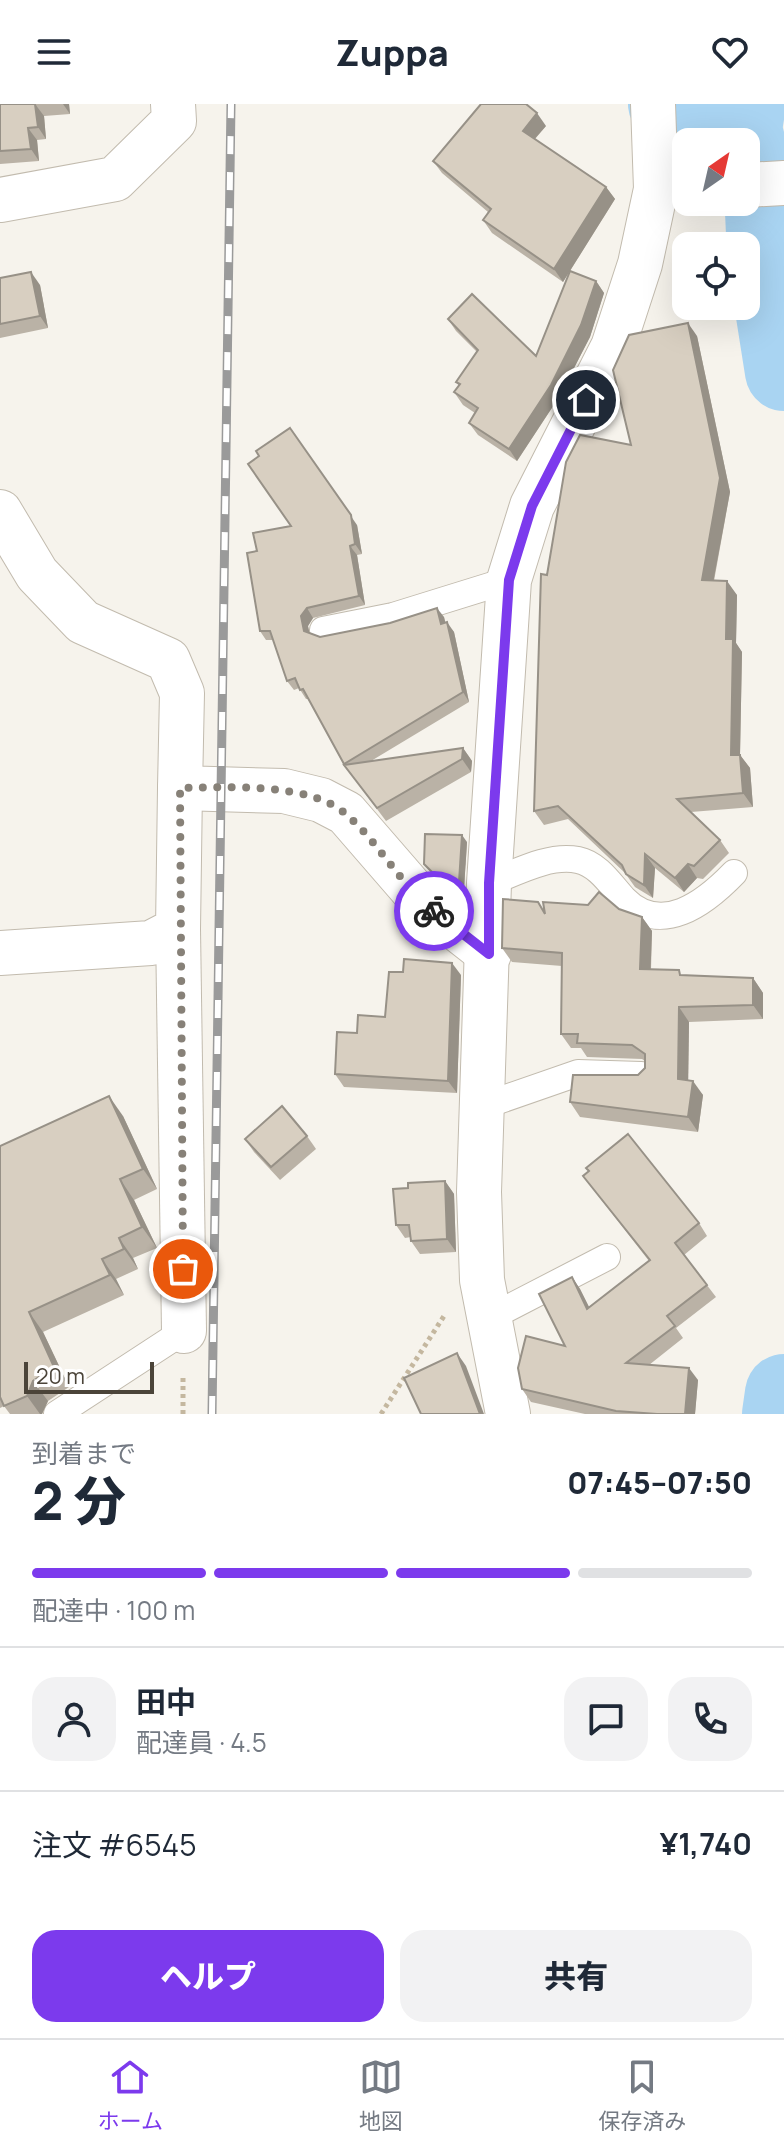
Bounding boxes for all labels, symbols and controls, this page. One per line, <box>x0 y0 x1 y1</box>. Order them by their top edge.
text: Zuppa <box>335 28 449 77</box>
icon: menu <box>32 30 76 74</box>
icon: heart <box>708 30 752 74</box>
north arrow <box>672 128 760 216</box>
map controls <box>672 128 760 320</box>
button: locate <box>672 232 760 320</box>
pin <box>552 366 620 434</box>
icon: home <box>564 378 608 422</box>
courier <box>394 871 474 951</box>
icon: bike <box>412 889 456 933</box>
pin <box>149 1235 217 1303</box>
icon: bag <box>161 1247 205 1291</box>
scale bar <box>24 1358 154 1394</box>
text: 20 m <box>36 1361 85 1391</box>
text: 到着まで <box>32 1435 136 1471</box>
text: 07:45–07:50 <box>567 1462 752 1503</box>
text: 2 分 <box>32 1465 126 1536</box>
text: 配達中 · 100 m <box>32 1592 195 1628</box>
button: person <box>32 1677 116 1761</box>
button: chat <box>564 1677 648 1761</box>
button: phone <box>668 1677 752 1761</box>
text: 田中 <box>136 1681 196 1722</box>
text: 配達員 · 4.5 <box>136 1724 267 1760</box>
text: ¥1,740 <box>660 1823 752 1864</box>
text: 注文 #6545 <box>32 1824 197 1865</box>
button: ヘルプ <box>32 1930 384 2022</box>
button: 共有 <box>400 1930 752 2022</box>
tab: ホーム <box>98 2055 163 2136</box>
tab: 地図 <box>359 2055 403 2136</box>
tab: 保存済み <box>598 2055 686 2136</box>

